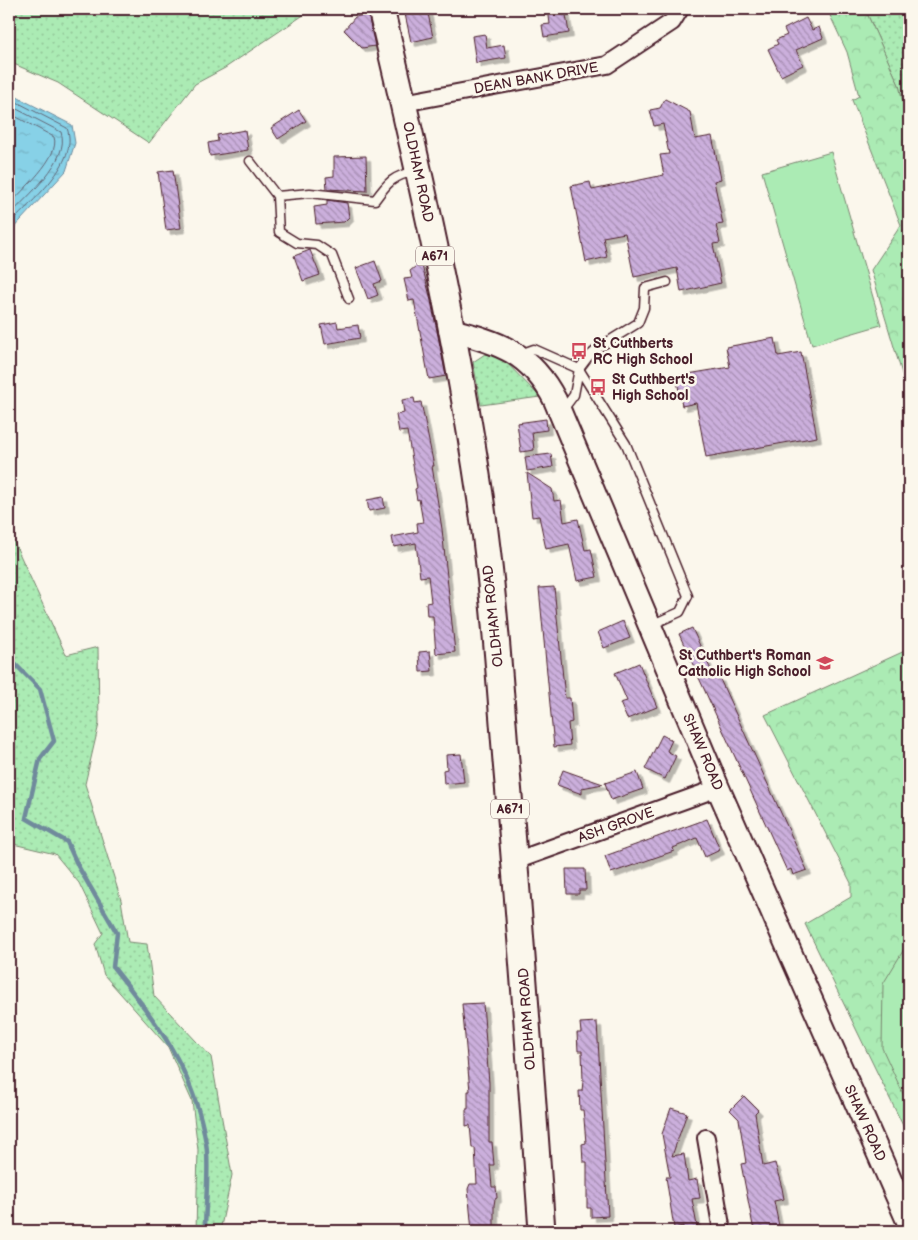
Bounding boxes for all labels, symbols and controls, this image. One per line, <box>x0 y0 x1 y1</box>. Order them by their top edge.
street label: DEAN BANK DRIVE <box>472 59 600 97</box>
street label: OLDHAM ROAD <box>399 120 437 224</box>
road number: A671 <box>416 247 454 266</box>
place label: St Cuthberts RC High School <box>593 335 693 368</box>
bus stop icon: St Cuthberts RC High School <box>569 341 589 361</box>
place label: St Cuthbert's High School <box>612 371 695 404</box>
bus stop icon: St Cuthbert's High School <box>588 377 608 397</box>
street label: OLDHAM ROAD <box>479 564 507 668</box>
place label: St Cuthbert's Roman Catholic High School <box>678 647 811 680</box>
school or university icon: St Cuthbert's Roman Catholic High School <box>815 653 835 673</box>
street label: SHAW ROAD <box>679 711 727 793</box>
road number: A671 <box>491 800 529 819</box>
street label: ASH GROVE <box>576 803 656 847</box>
street label: OLDHAM ROAD <box>515 967 539 1071</box>
street label: SHAW ROAD <box>841 1082 889 1164</box>

